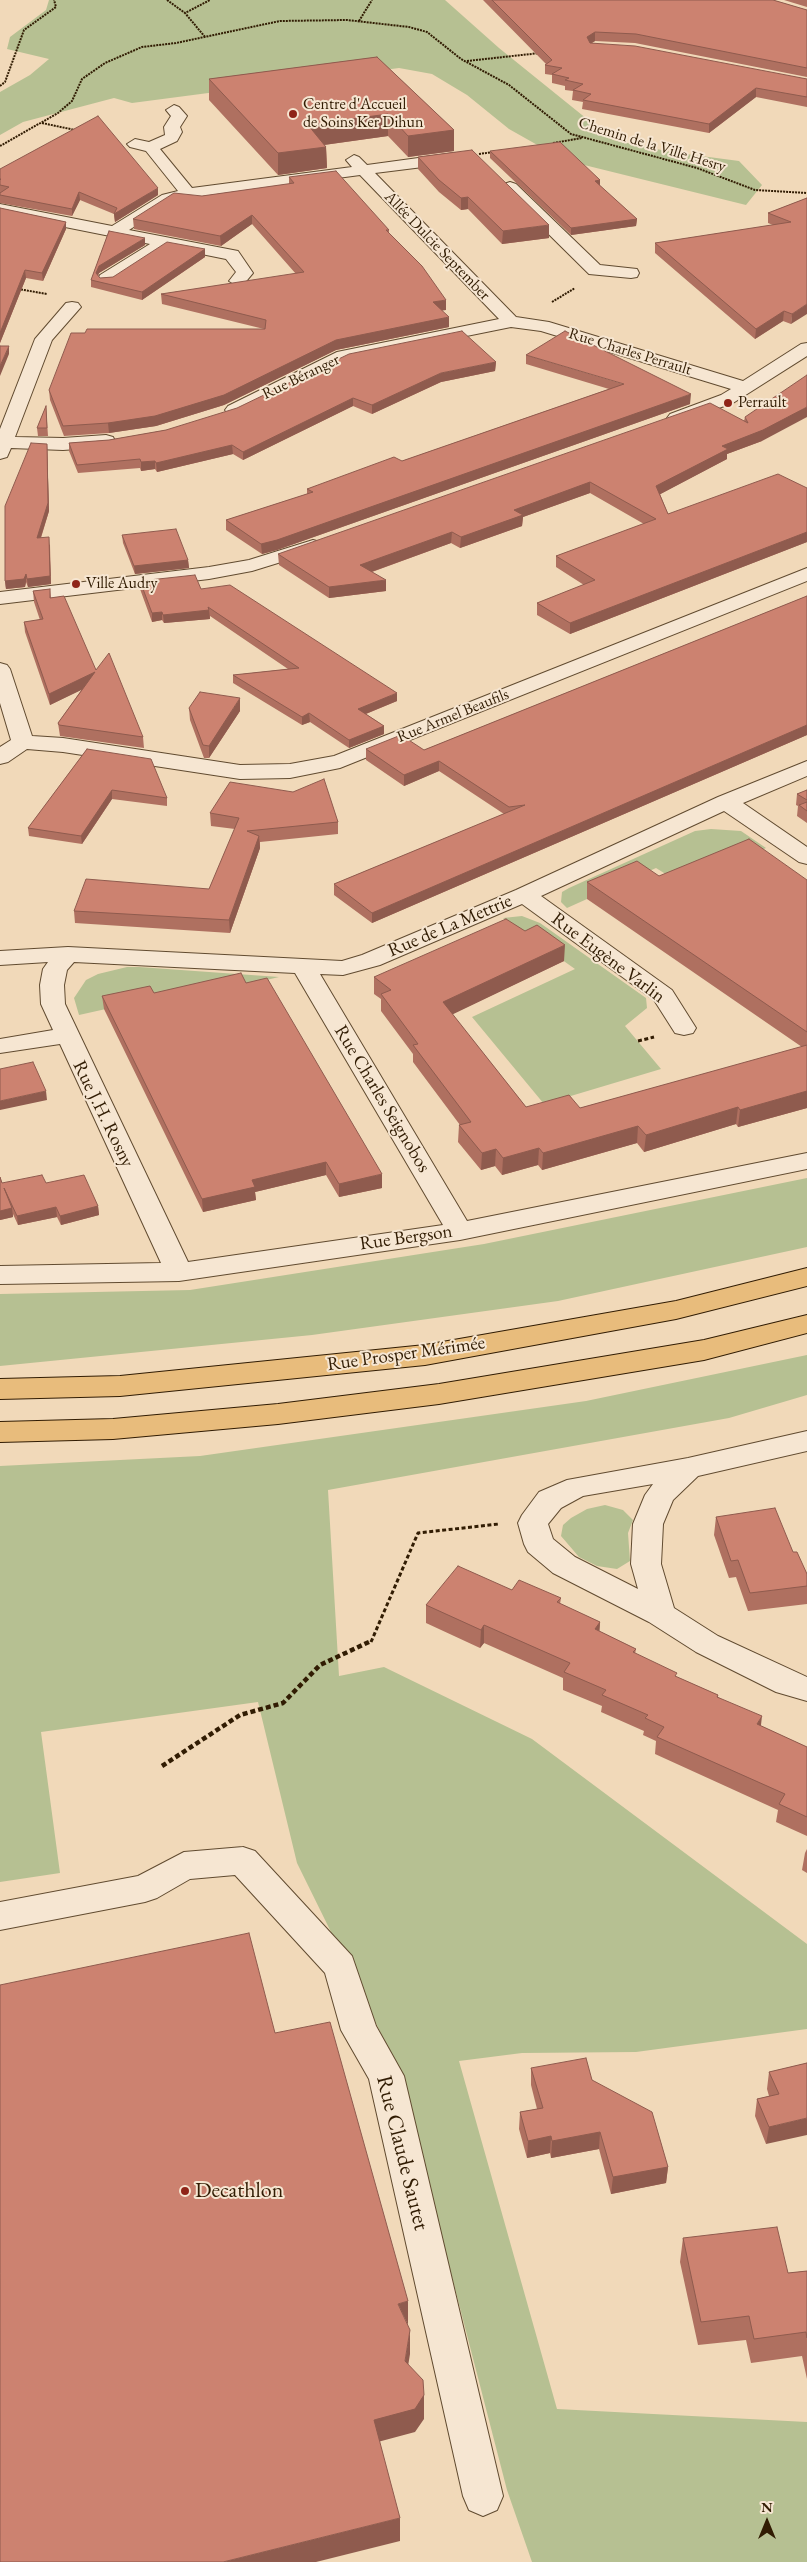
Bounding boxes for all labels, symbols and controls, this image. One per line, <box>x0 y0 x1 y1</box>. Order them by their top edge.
place label: Centre d'Accueil de Soins Ker Dihun <box>303 95 423 133</box>
marker: Centre d'Accueil de Soins Ker Dihun <box>287 108 299 120</box>
street label: Chemin de la Ville Hesry <box>576 113 728 177</box>
street label: Allée Dulcie September <box>380 188 494 304</box>
street label: Rue Charles Perrault <box>566 324 694 380</box>
street label: Rue Béranger <box>259 350 343 404</box>
place label: Perrault <box>738 393 787 413</box>
marker: Perrault <box>722 397 734 409</box>
place label: Ville Audry <box>86 574 157 594</box>
marker: Ville Audry <box>70 578 82 590</box>
street label: Rue Armel Beaufils <box>394 685 512 747</box>
street label: Rue de La Mettrie <box>385 890 515 962</box>
street label: Rue Eugène Varlin <box>547 908 669 1008</box>
street label: Rue Charles Seignobos <box>329 1021 435 1177</box>
street label: Rue J.H. Rosny <box>67 1057 139 1171</box>
street label: Rue Bergson <box>358 1220 454 1256</box>
street label: Rue Prosper Mérimée <box>326 1332 486 1376</box>
street label: Rue Claude Sautet <box>370 2073 434 2233</box>
place label: Decathlon <box>195 2178 283 2204</box>
marker: Decathlon <box>179 2185 191 2197</box>
north arrow <box>742 2497 792 2547</box>
text: N <box>761 2498 773 2516</box>

